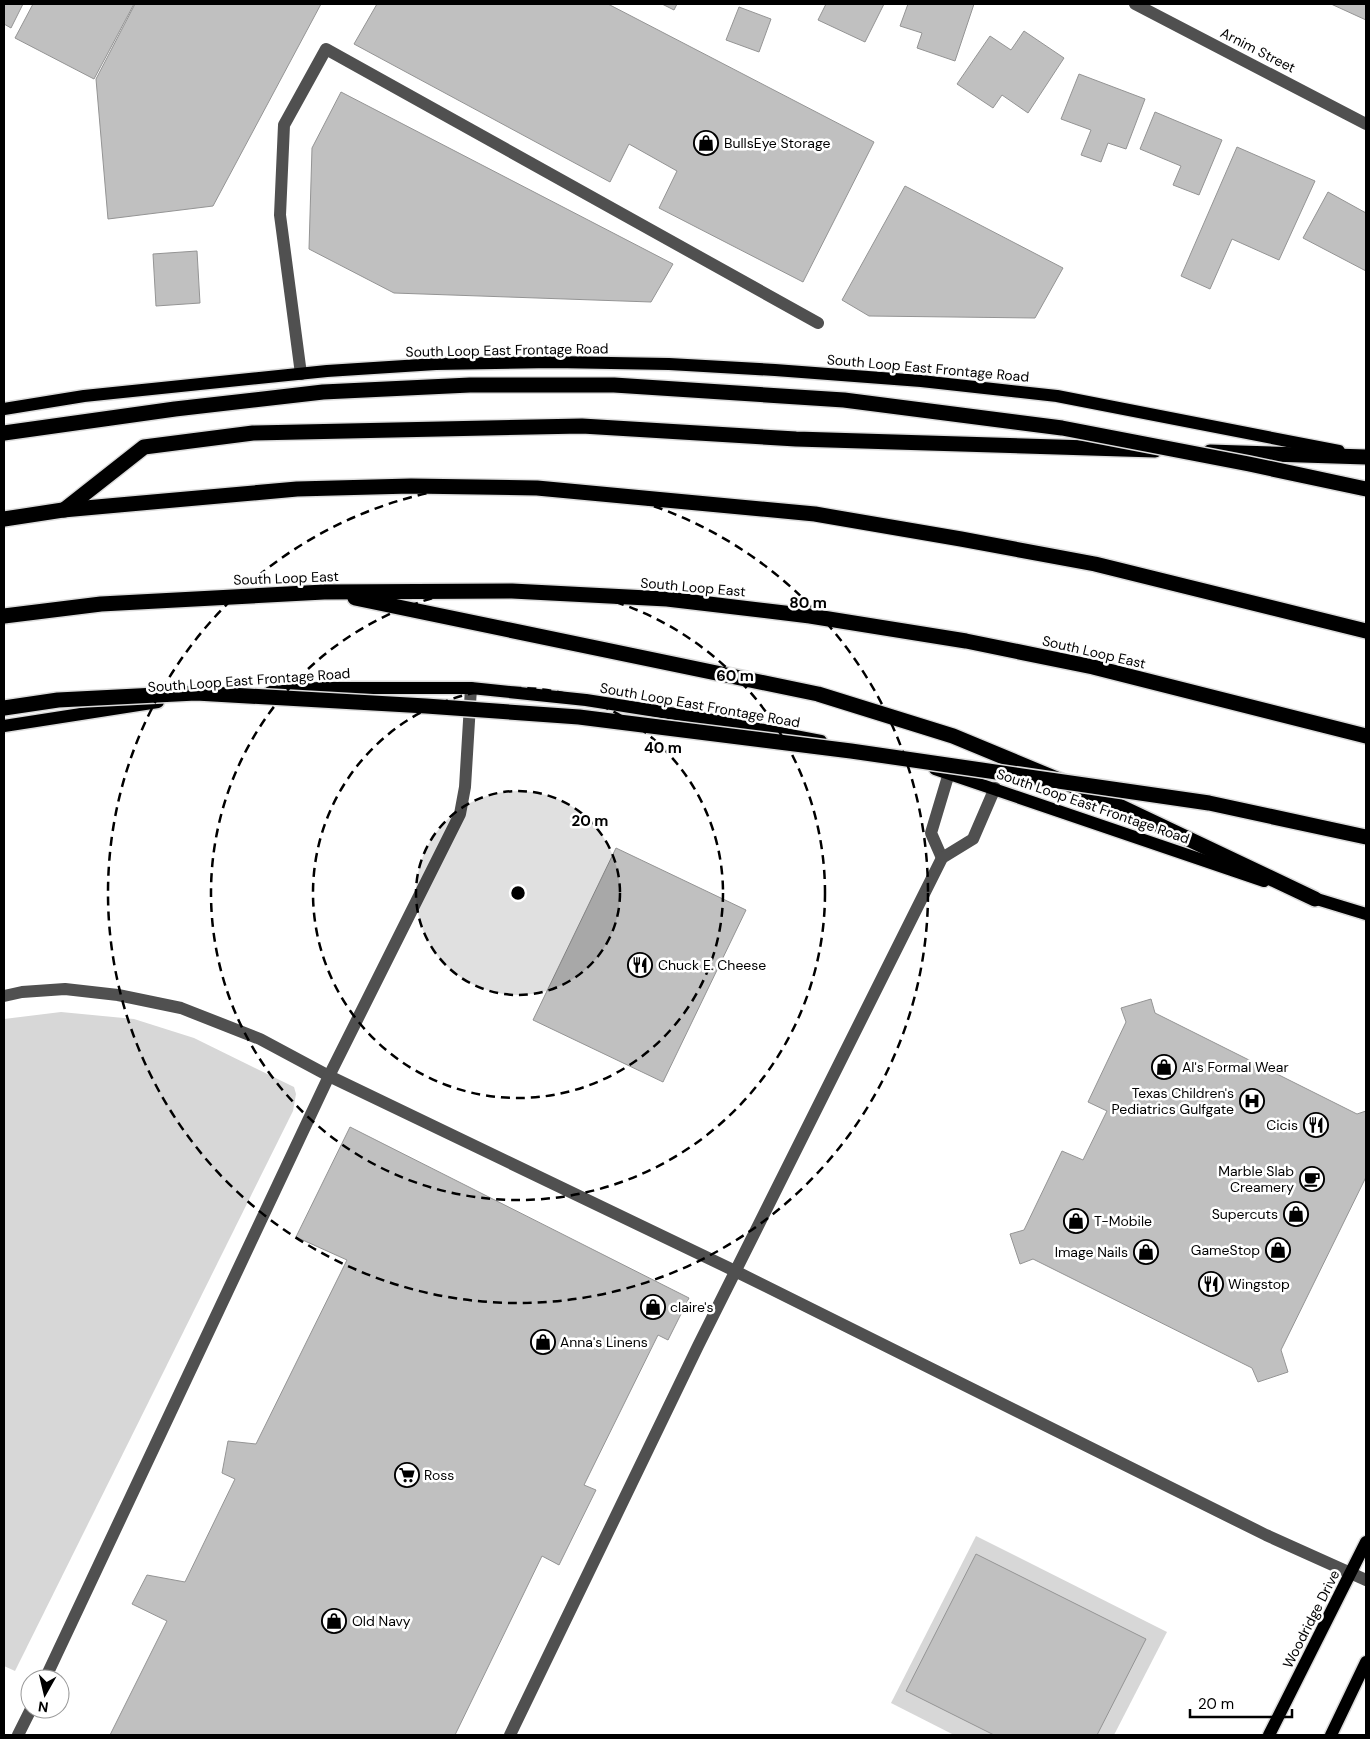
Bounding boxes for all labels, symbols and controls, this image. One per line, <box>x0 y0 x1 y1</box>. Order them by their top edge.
street label: Arnim Street <box>1217 23 1299 77</box>
shop icon: BullsEye Storage <box>693 130 719 156</box>
place label: BullsEye Storage <box>724 134 830 152</box>
street label: South Loop East Frontage Road <box>405 339 609 361</box>
street label: South Loop East Frontage Road <box>826 350 1030 386</box>
street label: South Loop East <box>233 567 339 589</box>
street label: South Loop East <box>640 573 746 601</box>
text: 80 m <box>789 593 827 613</box>
street label: South Loop East <box>1041 631 1147 673</box>
street label: South Loop East Frontage Road <box>147 664 351 696</box>
text: 60 m <box>716 666 754 686</box>
street label: South Loop East Frontage Road <box>598 679 802 731</box>
text: 40 m <box>644 738 682 758</box>
street label: South Loop East Frontage Road <box>994 764 1192 848</box>
text: 20 m <box>572 811 608 831</box>
centre of rings <box>509 884 527 902</box>
restaurant icon: Chuck E. Cheese <box>627 952 653 978</box>
place label: Chuck E. Cheese <box>658 956 766 974</box>
shop icon: Al's Formal Wear <box>1151 1054 1177 1080</box>
place label: Al's Formal Wear <box>1182 1058 1289 1076</box>
place label: Texas Children's Pediatrics Gulfgate <box>1112 1084 1234 1118</box>
hospital icon: Texas Children's Pediatrics Gulfgate <box>1239 1088 1265 1114</box>
restaurant icon: Cicis <box>1303 1112 1329 1138</box>
place label: Cicis <box>1266 1116 1298 1134</box>
place label: Marble Slab Creamery <box>1218 1162 1294 1196</box>
cafe icon: Marble Slab Creamery <box>1299 1166 1325 1192</box>
shop icon: Supercuts <box>1283 1201 1309 1227</box>
place label: Supercuts <box>1212 1205 1278 1223</box>
shop icon: T-Mobile <box>1063 1208 1089 1234</box>
place label: T-Mobile <box>1094 1212 1152 1230</box>
shop icon: GameStop <box>1265 1237 1291 1263</box>
shop icon: Image Nails <box>1133 1239 1159 1265</box>
place label: GameStop <box>1191 1241 1260 1259</box>
place label: Image Nails <box>1055 1243 1128 1261</box>
restaurant icon: Wingstop <box>1198 1271 1224 1297</box>
place label: Wingstop <box>1228 1275 1290 1293</box>
shop icon: claire's <box>640 1294 666 1320</box>
place label: claire's <box>670 1298 714 1316</box>
shop icon: Anna's Linens <box>530 1329 556 1355</box>
place label: Anna's Linens <box>560 1333 648 1351</box>
supermarket icon: Ross <box>394 1462 420 1488</box>
place label: Ross <box>424 1466 454 1484</box>
street label: Woodridge Drive <box>1278 1567 1344 1671</box>
shop icon: Old Navy <box>321 1608 347 1634</box>
place label: Old Navy <box>352 1612 411 1630</box>
north arrow <box>20 1669 70 1719</box>
scale bar <box>1190 1686 1292 1718</box>
text: 20 m <box>1198 1694 1234 1714</box>
text: N <box>37 1697 50 1716</box>

